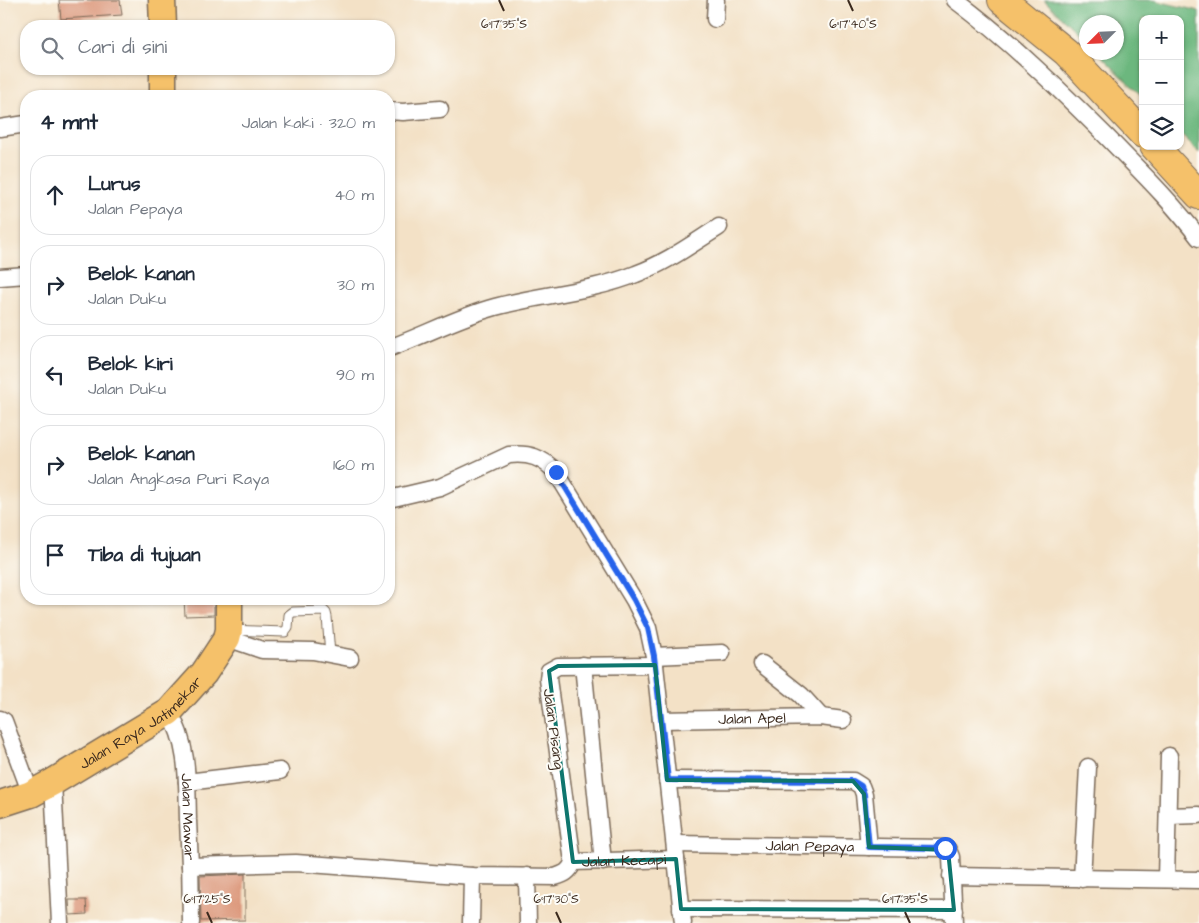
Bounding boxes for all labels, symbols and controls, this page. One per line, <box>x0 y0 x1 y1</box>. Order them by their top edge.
north arrow <box>1079 15 1124 60</box>
map controls <box>1139 15 1184 150</box>
button: + <box>1139 15 1184 60</box>
text: 6°17'35"S <box>481 16 527 33</box>
text: 6°17'40"S <box>829 16 877 33</box>
search box <box>20 20 395 75</box>
icon: search <box>38 34 66 62</box>
text: Cari di sini <box>78 34 167 61</box>
button: − <box>1139 60 1184 105</box>
button: layers <box>1139 105 1184 150</box>
text: 4 mnt <box>40 108 98 137</box>
text: Jalan kaki · 320 m <box>242 112 375 134</box>
text: Lurus <box>88 171 140 198</box>
icon: ahead <box>41 181 69 209</box>
text: 40 m <box>334 184 374 206</box>
text: Jalan Pepaya <box>88 198 183 220</box>
text: Belok kanan <box>88 261 195 288</box>
icon: right <box>41 271 69 299</box>
text: 30 m <box>337 274 374 296</box>
text: Jalan Duku <box>88 288 166 310</box>
text: Belok kiri <box>88 351 173 378</box>
icon: left <box>41 361 69 389</box>
text: 90 m <box>336 364 374 386</box>
text: Jalan Duku <box>88 378 166 400</box>
text: Belok kanan <box>88 441 195 468</box>
icon: right <box>41 451 69 479</box>
text: 160 m <box>333 454 374 476</box>
route end <box>545 461 568 484</box>
text: Jalan Angkasa Puri Raya <box>88 468 269 490</box>
icon: arrive <box>41 541 69 569</box>
text: Tiba di tujuan <box>88 542 200 569</box>
street label: Jalan Raya Jatimekar <box>75 672 207 775</box>
street label: Jalan Pisang <box>536 687 570 771</box>
street label: Jalan Apel <box>718 708 786 730</box>
street label: Jalan Mawar <box>176 773 200 861</box>
street label: Jalan Pepaya <box>765 835 855 859</box>
route start <box>934 837 957 860</box>
street label: Jalan Kecapi <box>582 849 667 873</box>
text: 6°17'25"S <box>184 891 231 908</box>
text: 6°17'30"S <box>533 891 579 908</box>
text: 6°17'35"S <box>882 891 928 908</box>

